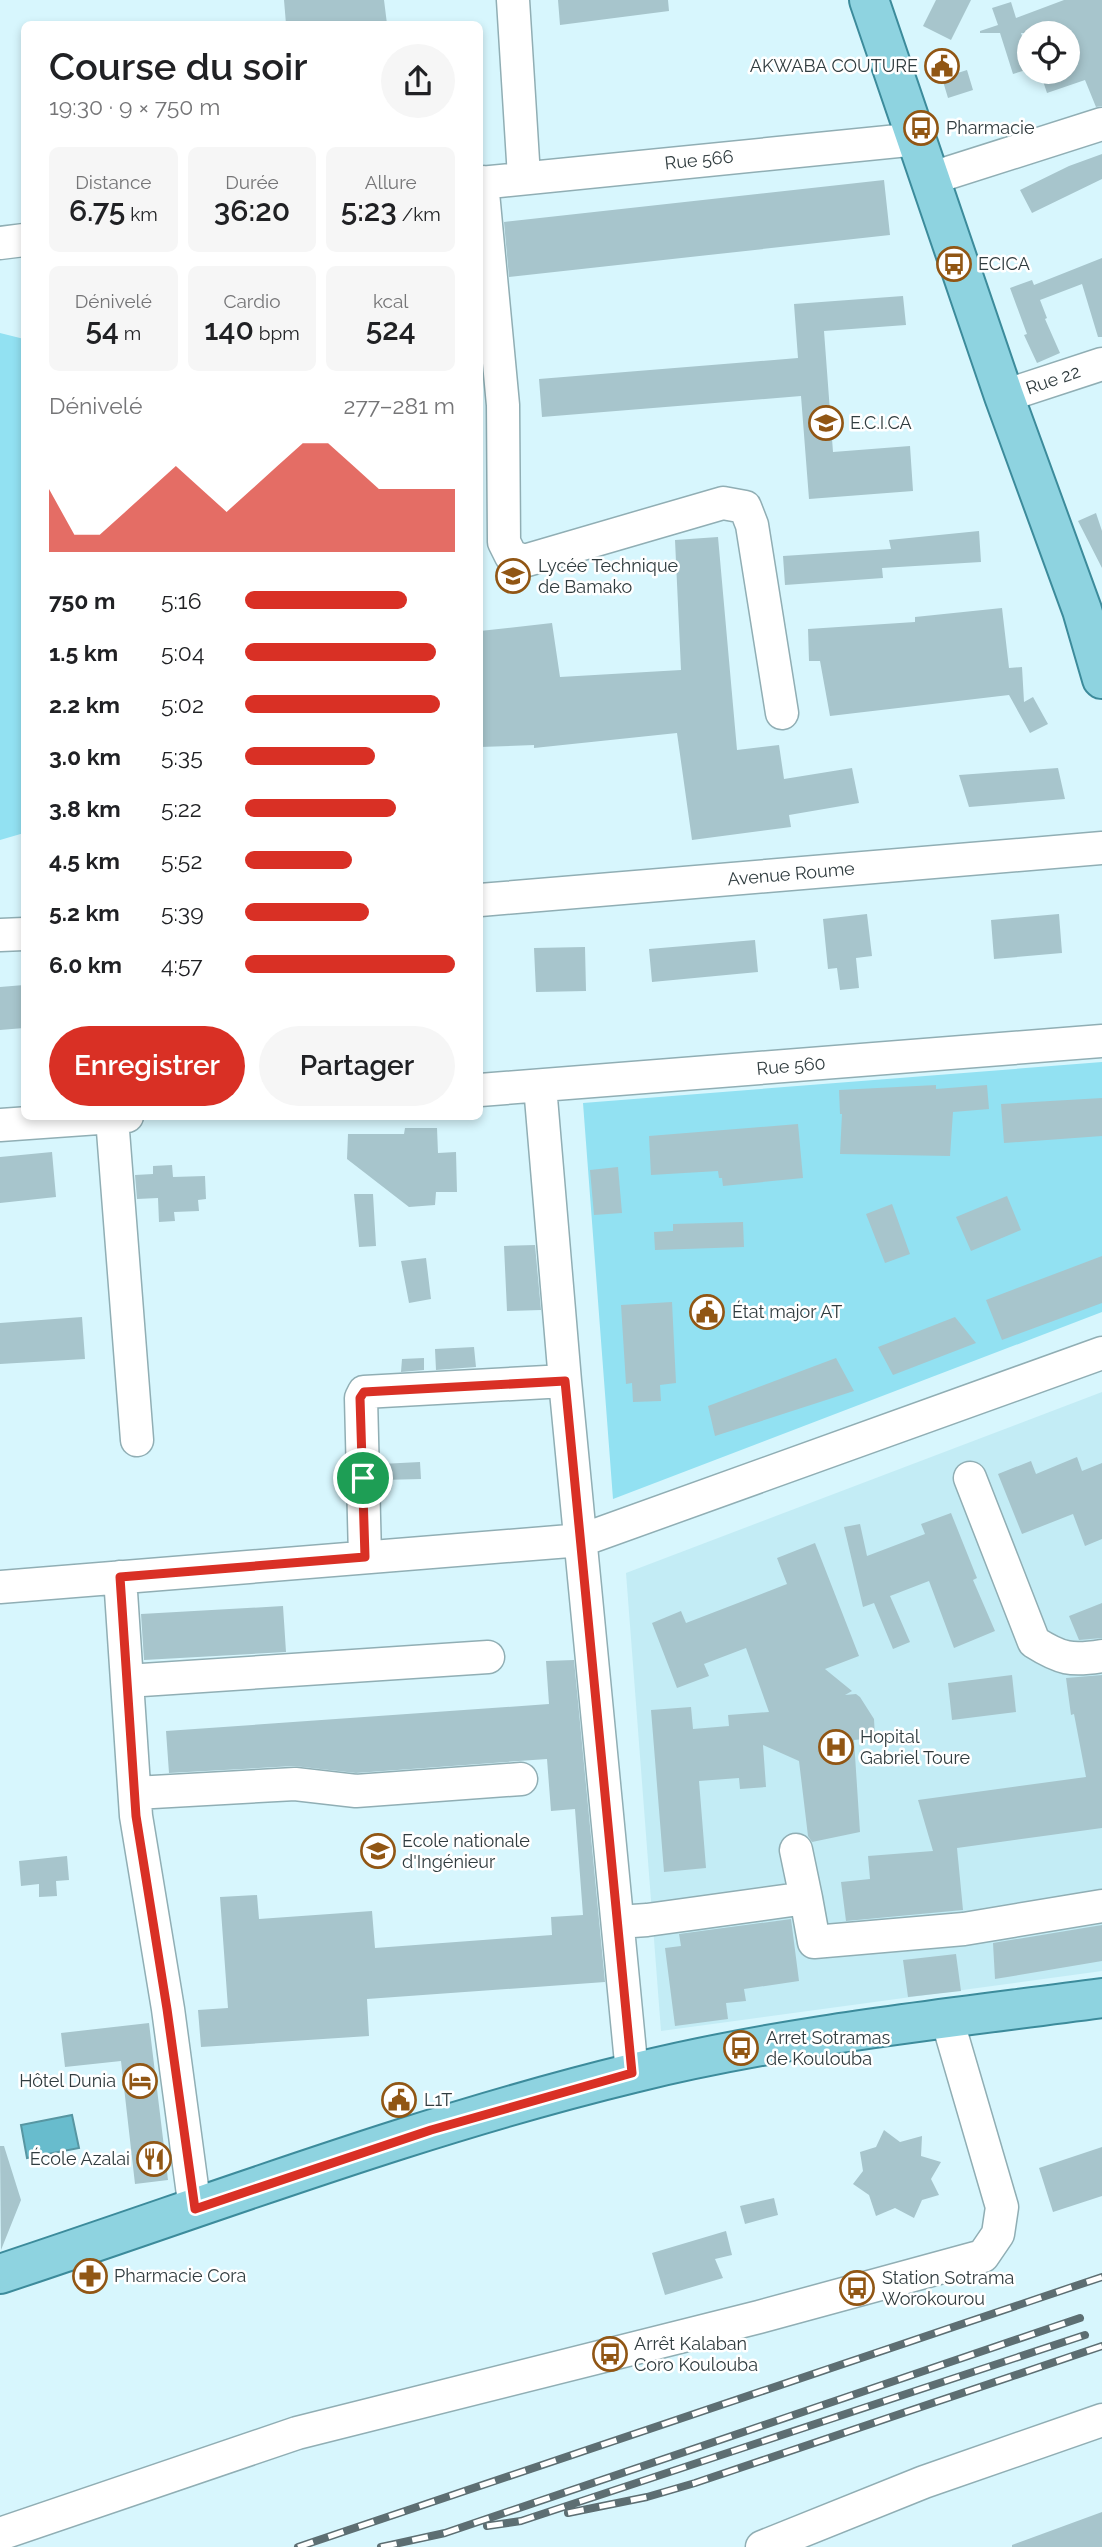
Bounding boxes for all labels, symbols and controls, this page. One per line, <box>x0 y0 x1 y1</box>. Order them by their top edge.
map controls <box>1017 21 1080 84</box>
button: locate <box>1017 21 1080 84</box>
text: Course du soir <box>49 44 308 89</box>
button: share <box>381 44 455 118</box>
public building icon: AKWABA COUTURE <box>923 47 961 85</box>
place label: AKWABA COUTURE <box>750 55 918 76</box>
text: 19:30 · 9 × 750 m <box>49 93 220 120</box>
bus stop icon: Pharmacie <box>902 109 940 147</box>
place label: Pharmacie <box>946 117 1035 138</box>
street label: Rue 566 <box>664 145 734 174</box>
text: Distance <box>75 171 151 193</box>
text: Durée <box>225 171 279 193</box>
text: Allure <box>365 171 417 193</box>
text: 6.75 <box>69 193 125 228</box>
text: 36:20 <box>214 193 290 228</box>
text: 5:23 <box>341 193 397 228</box>
text: km <box>125 203 158 225</box>
text: /km <box>397 203 441 225</box>
bus stop icon: ECICA <box>935 245 973 283</box>
place label: ECICA <box>978 253 1030 274</box>
text: Dénivelé <box>75 290 152 312</box>
text: Cardio <box>223 290 281 312</box>
text: kcal <box>373 290 408 312</box>
text: 54 <box>85 312 119 347</box>
text: 140 <box>204 312 254 347</box>
text: 524 <box>366 312 416 347</box>
text: m <box>119 322 141 344</box>
text: bpm <box>254 322 300 344</box>
street label: Rue 22 <box>1023 360 1083 399</box>
text: Dénivelé <box>49 392 142 419</box>
text: 277–281 m <box>344 392 455 419</box>
school or university icon: E.C.I.CA <box>807 404 845 442</box>
place label: E.C.I.CA <box>850 412 912 433</box>
place label: Lycée Technique de Bamako <box>538 555 679 597</box>
school or university icon: Lycée Technique de Bamako <box>494 557 532 595</box>
text: 750 m <box>49 587 115 614</box>
text: 5:16 <box>161 587 202 614</box>
text: 1.5 km <box>49 639 118 666</box>
text: 5:04 <box>161 639 205 666</box>
text: 2.2 km <box>49 691 120 718</box>
text: 5:02 <box>161 691 204 718</box>
text: 3.0 km <box>49 743 121 770</box>
text: 5:35 <box>161 743 203 770</box>
text: 3.8 km <box>49 795 121 822</box>
text: 5:22 <box>161 795 202 822</box>
text: 4.5 km <box>49 847 120 874</box>
text: 5:52 <box>161 847 202 874</box>
street label: Avenue Roume <box>726 857 856 890</box>
text: 5.2 km <box>49 899 120 926</box>
text: 5:39 <box>161 899 204 926</box>
text: 6.0 km <box>49 951 122 978</box>
text: 4:57 <box>161 951 203 978</box>
button: Enregistrer <box>49 1026 245 1106</box>
button: Partager <box>259 1026 455 1106</box>
street label: Rue 560 <box>756 1052 826 1079</box>
public building icon: État major AT <box>688 1293 726 1331</box>
place label: État major AT <box>732 1300 842 1322</box>
pin <box>333 1448 393 1508</box>
icon: arrive <box>344 1459 382 1497</box>
place label: Hopital Gabriel Toure <box>860 1726 970 1768</box>
hospital icon: Hopital Gabriel Toure <box>817 1728 855 1766</box>
place label: Ecole nationale d'Ingénieur <box>402 1830 530 1872</box>
school or university icon: Ecole nationale d'Ingénieur <box>359 1832 397 1870</box>
place label: Arret Sotramas de Koulouba <box>766 2027 891 2069</box>
bus stop icon: Arret Sotramas de Koulouba <box>722 2029 760 2067</box>
hotel icon: Hôtel Dunia <box>121 2062 159 2100</box>
place label: Hôtel Dunia <box>19 2070 116 2091</box>
public building icon: L1T <box>380 2081 418 2119</box>
place label: L1T <box>424 2089 452 2110</box>
restaurant icon: École Azalai <box>135 2140 173 2178</box>
place label: École Azalai <box>30 2147 130 2169</box>
pharmacy icon: Pharmacie Cora <box>71 2257 109 2295</box>
place label: Pharmacie Cora <box>114 2265 246 2286</box>
place label: Station Sotrama Worokourou <box>882 2267 1014 2309</box>
bus stop icon: Station Sotrama Worokourou <box>838 2269 876 2307</box>
place label: Arrêt Kalaban Coro Koulouba <box>634 2333 758 2375</box>
bus stop icon: Arrêt Kalaban Coro Koulouba <box>591 2335 629 2373</box>

